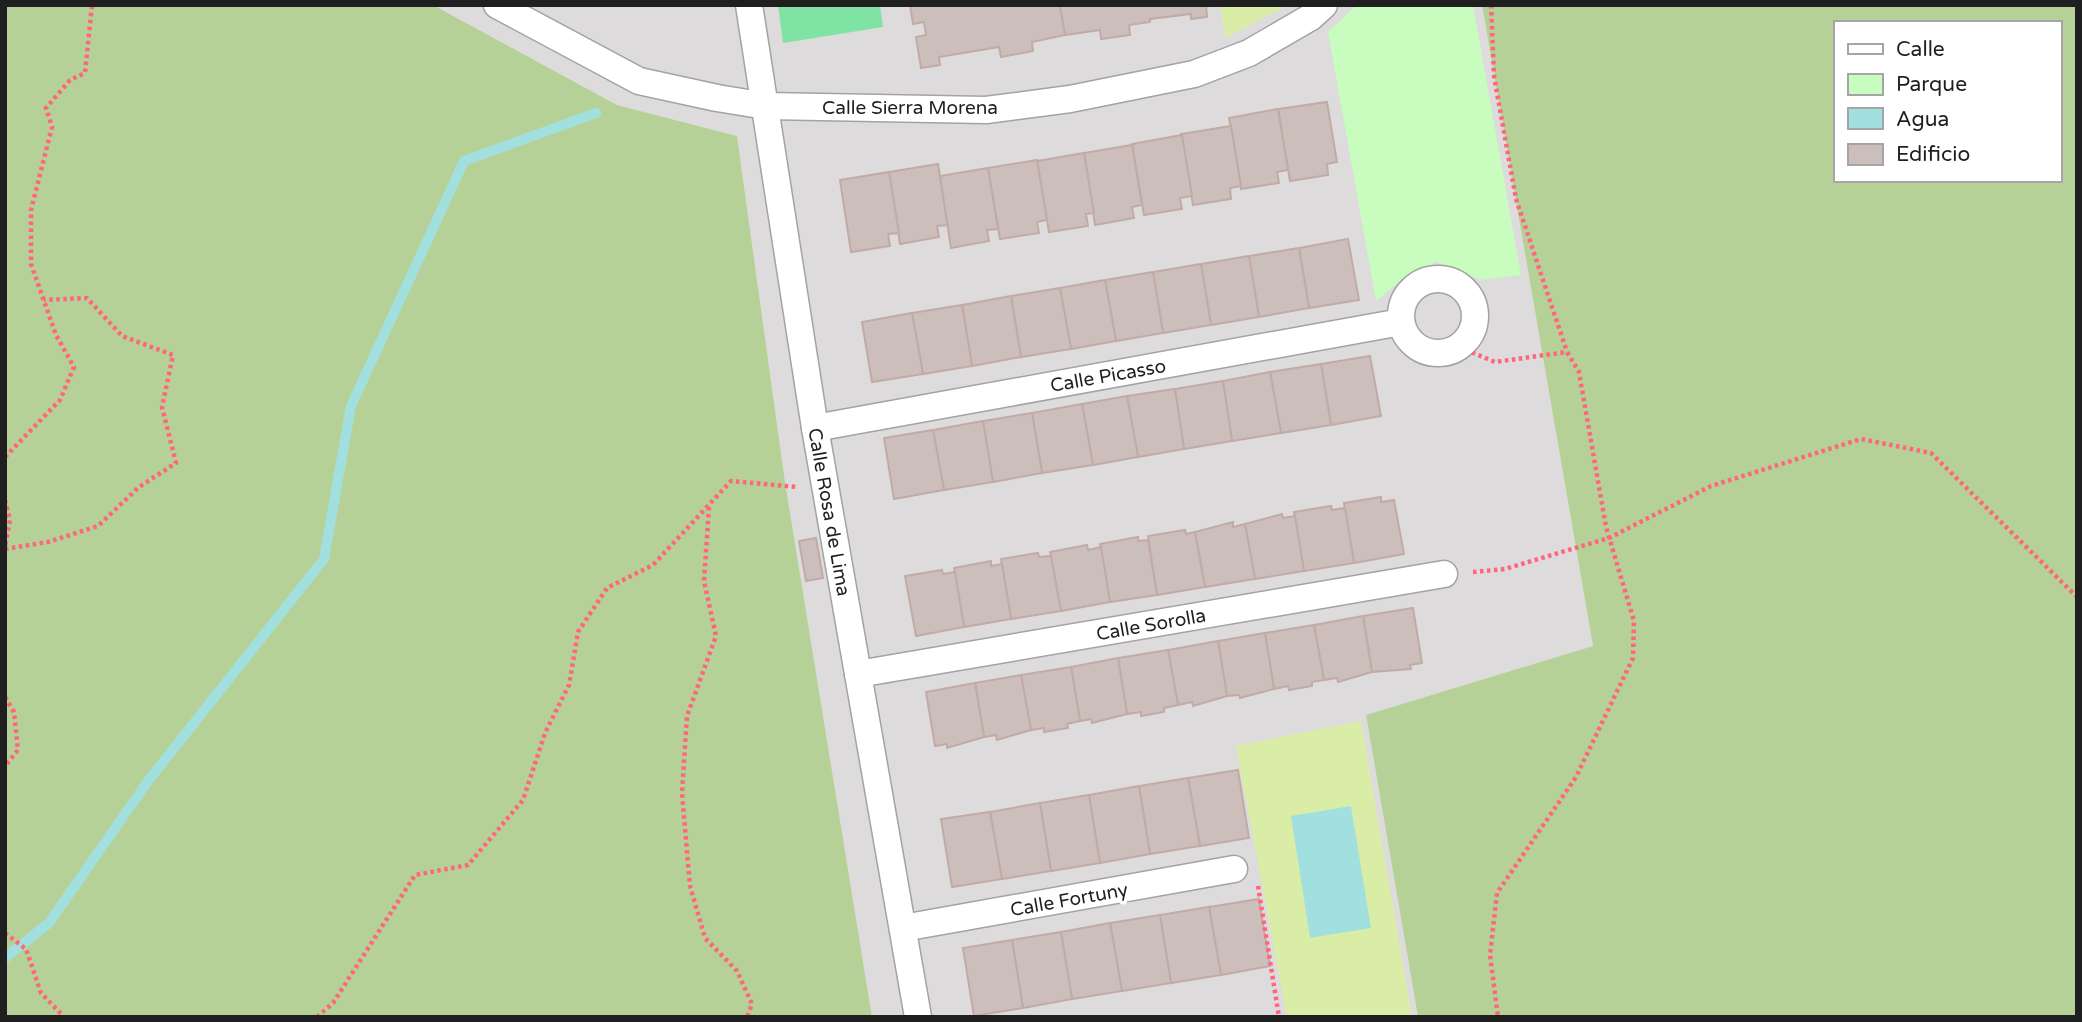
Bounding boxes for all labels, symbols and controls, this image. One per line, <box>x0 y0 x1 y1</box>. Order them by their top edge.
legend <box>1834 21 2061 182</box>
text: Calle <box>1896 37 1945 62</box>
text: Parque <box>1896 72 1967 97</box>
street label: Calle Sierra Morena <box>822 97 998 119</box>
text: Agua <box>1896 107 1949 132</box>
text: Edificio <box>1896 142 1970 167</box>
street label: Calle Picasso <box>1049 355 1168 397</box>
street label: Calle Rosa de Lima <box>803 426 855 598</box>
street label: Calle Sorolla <box>1095 605 1208 645</box>
street label: Calle Fortuny <box>1009 879 1130 921</box>

